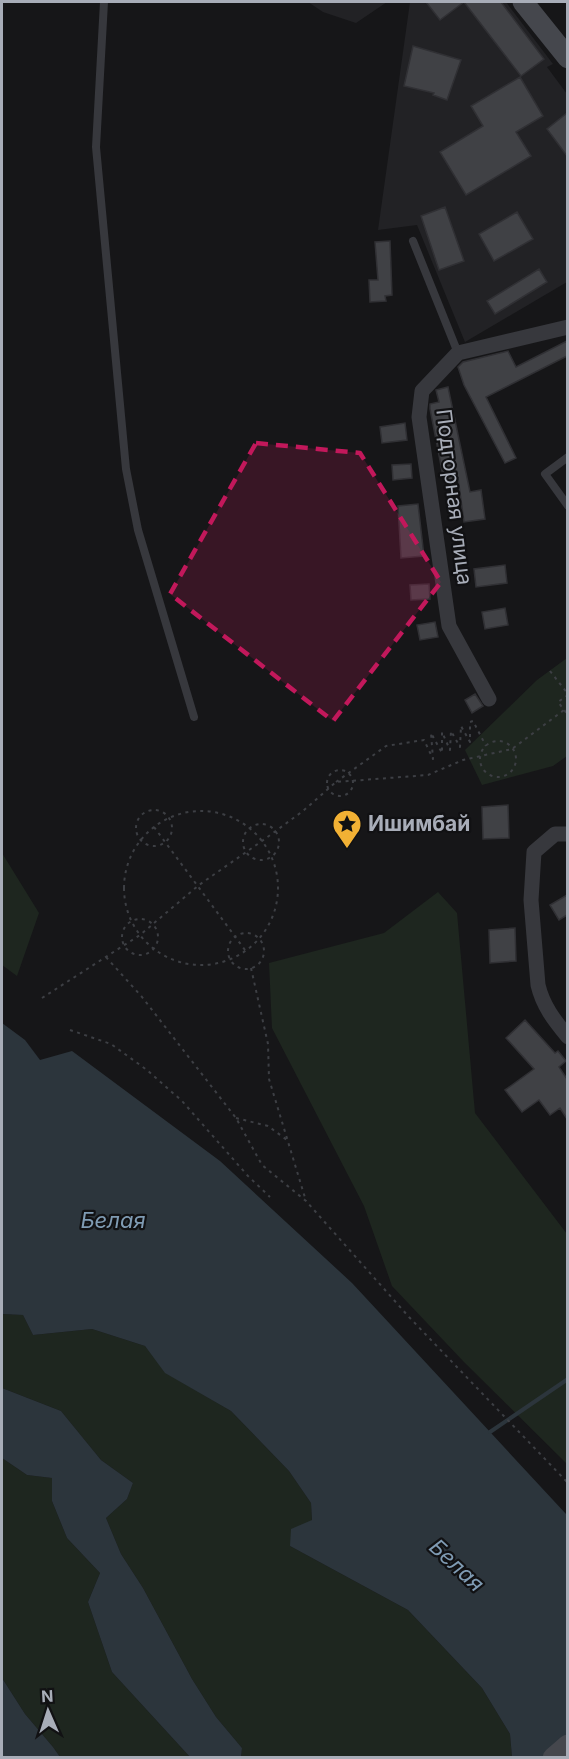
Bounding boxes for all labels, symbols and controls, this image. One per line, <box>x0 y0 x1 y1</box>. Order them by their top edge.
street label: Подгорная улица <box>431 408 478 586</box>
place icon: Ишимбай <box>331 808 363 850</box>
place label: Ишимбай <box>368 811 470 836</box>
water label: Белая <box>80 1207 146 1233</box>
water label: Белая <box>424 1533 490 1597</box>
north arrow <box>18 1681 78 1741</box>
text: N <box>41 1686 54 1706</box>

